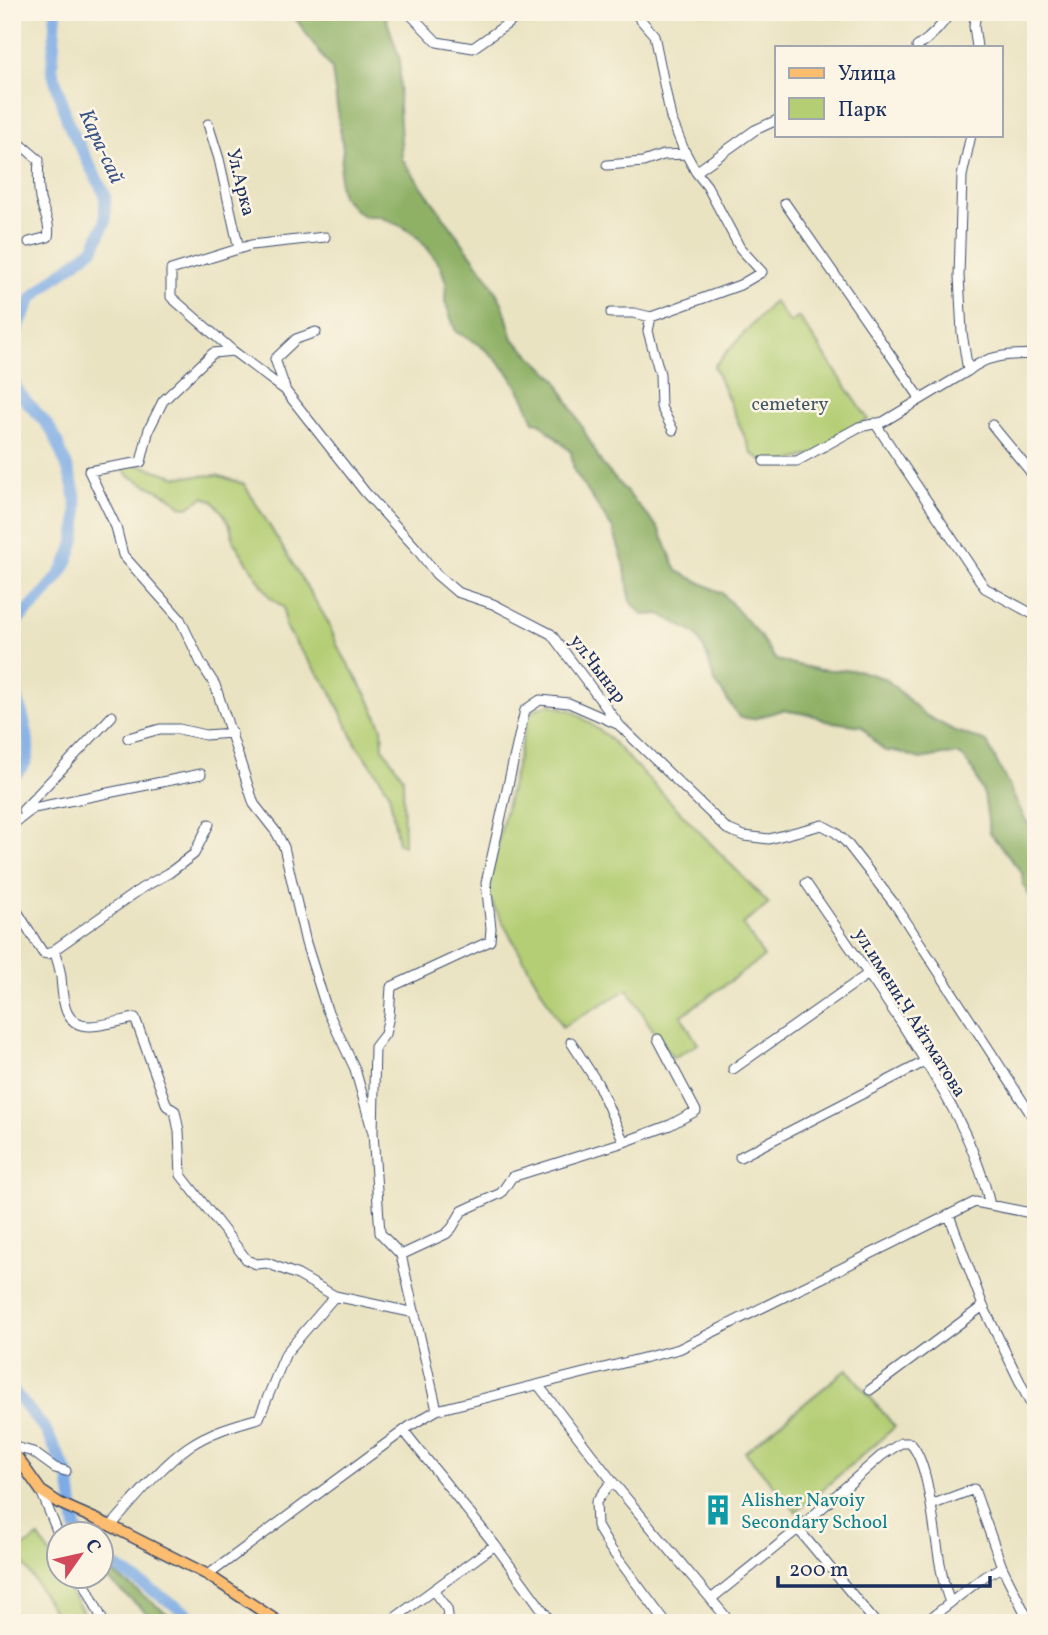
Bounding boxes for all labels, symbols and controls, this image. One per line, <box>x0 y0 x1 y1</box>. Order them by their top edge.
legend <box>775 46 1002 136</box>
text: Улица <box>838 60 896 89</box>
text: Парк <box>838 96 887 125</box>
water label: Кара-сай <box>71 105 131 189</box>
street label: Ул.Арка <box>219 146 261 219</box>
park label: cemetery <box>751 392 829 418</box>
street label: ул.Чынар <box>563 629 632 709</box>
street label: ул.имени.Ч Айтматова <box>847 924 972 1103</box>
place label: Alisher Navoiy Secondary School <box>741 1488 888 1536</box>
building icon: Alisher Navoiy Secondary School <box>701 1493 735 1527</box>
north arrow <box>46 1520 116 1590</box>
text: С <box>78 1534 107 1559</box>
scale bar <box>778 1544 990 1588</box>
text: 200 m <box>789 1556 849 1585</box>

